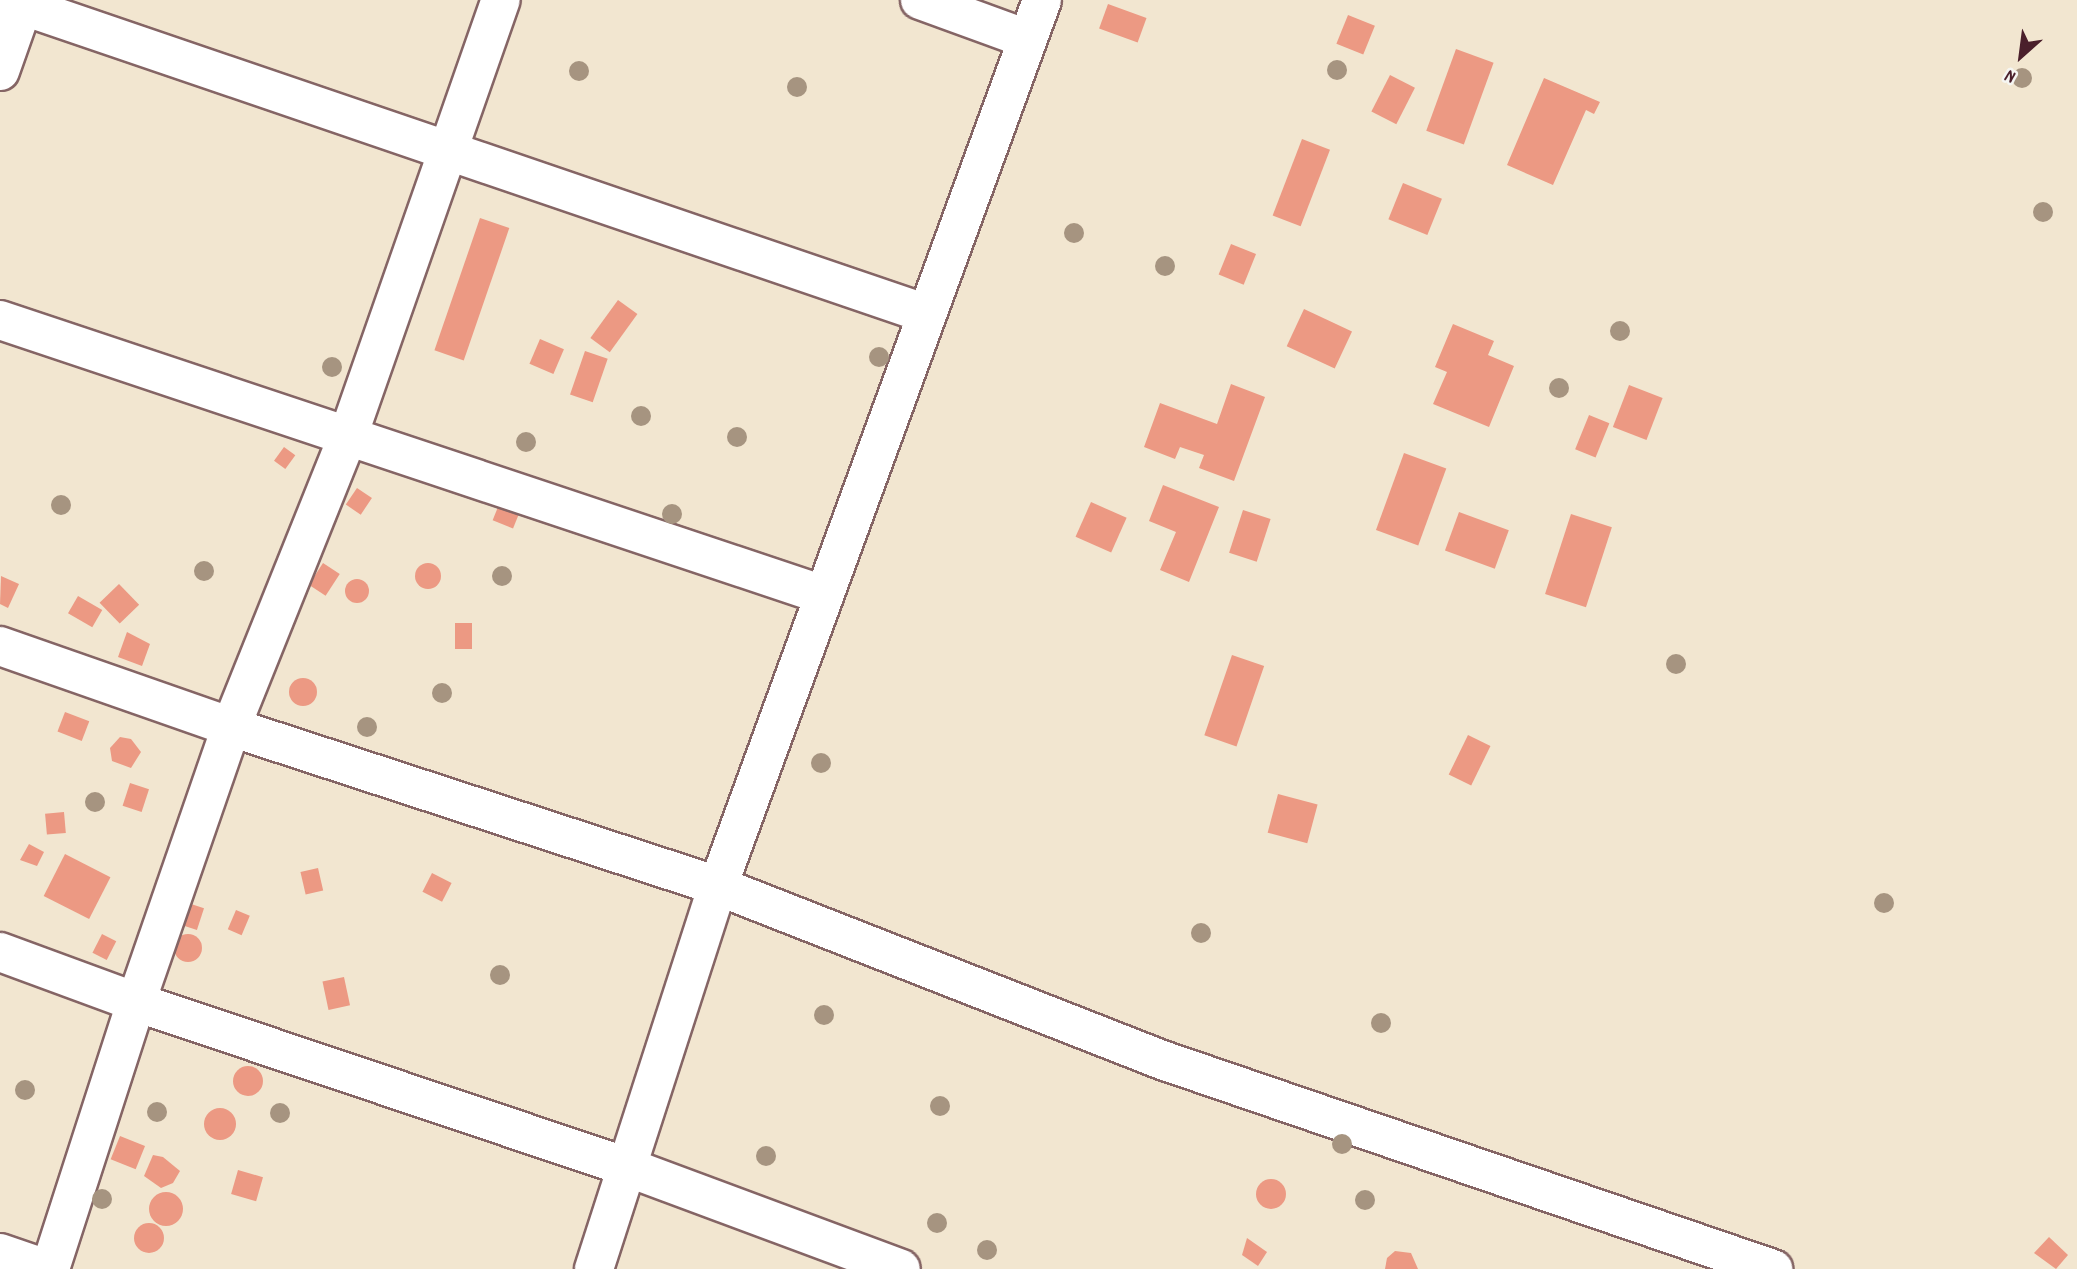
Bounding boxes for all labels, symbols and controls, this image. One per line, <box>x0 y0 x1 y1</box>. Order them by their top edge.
north arrow <box>1986 21 2056 91</box>
text: N <box>2000 61 2021 89</box>

